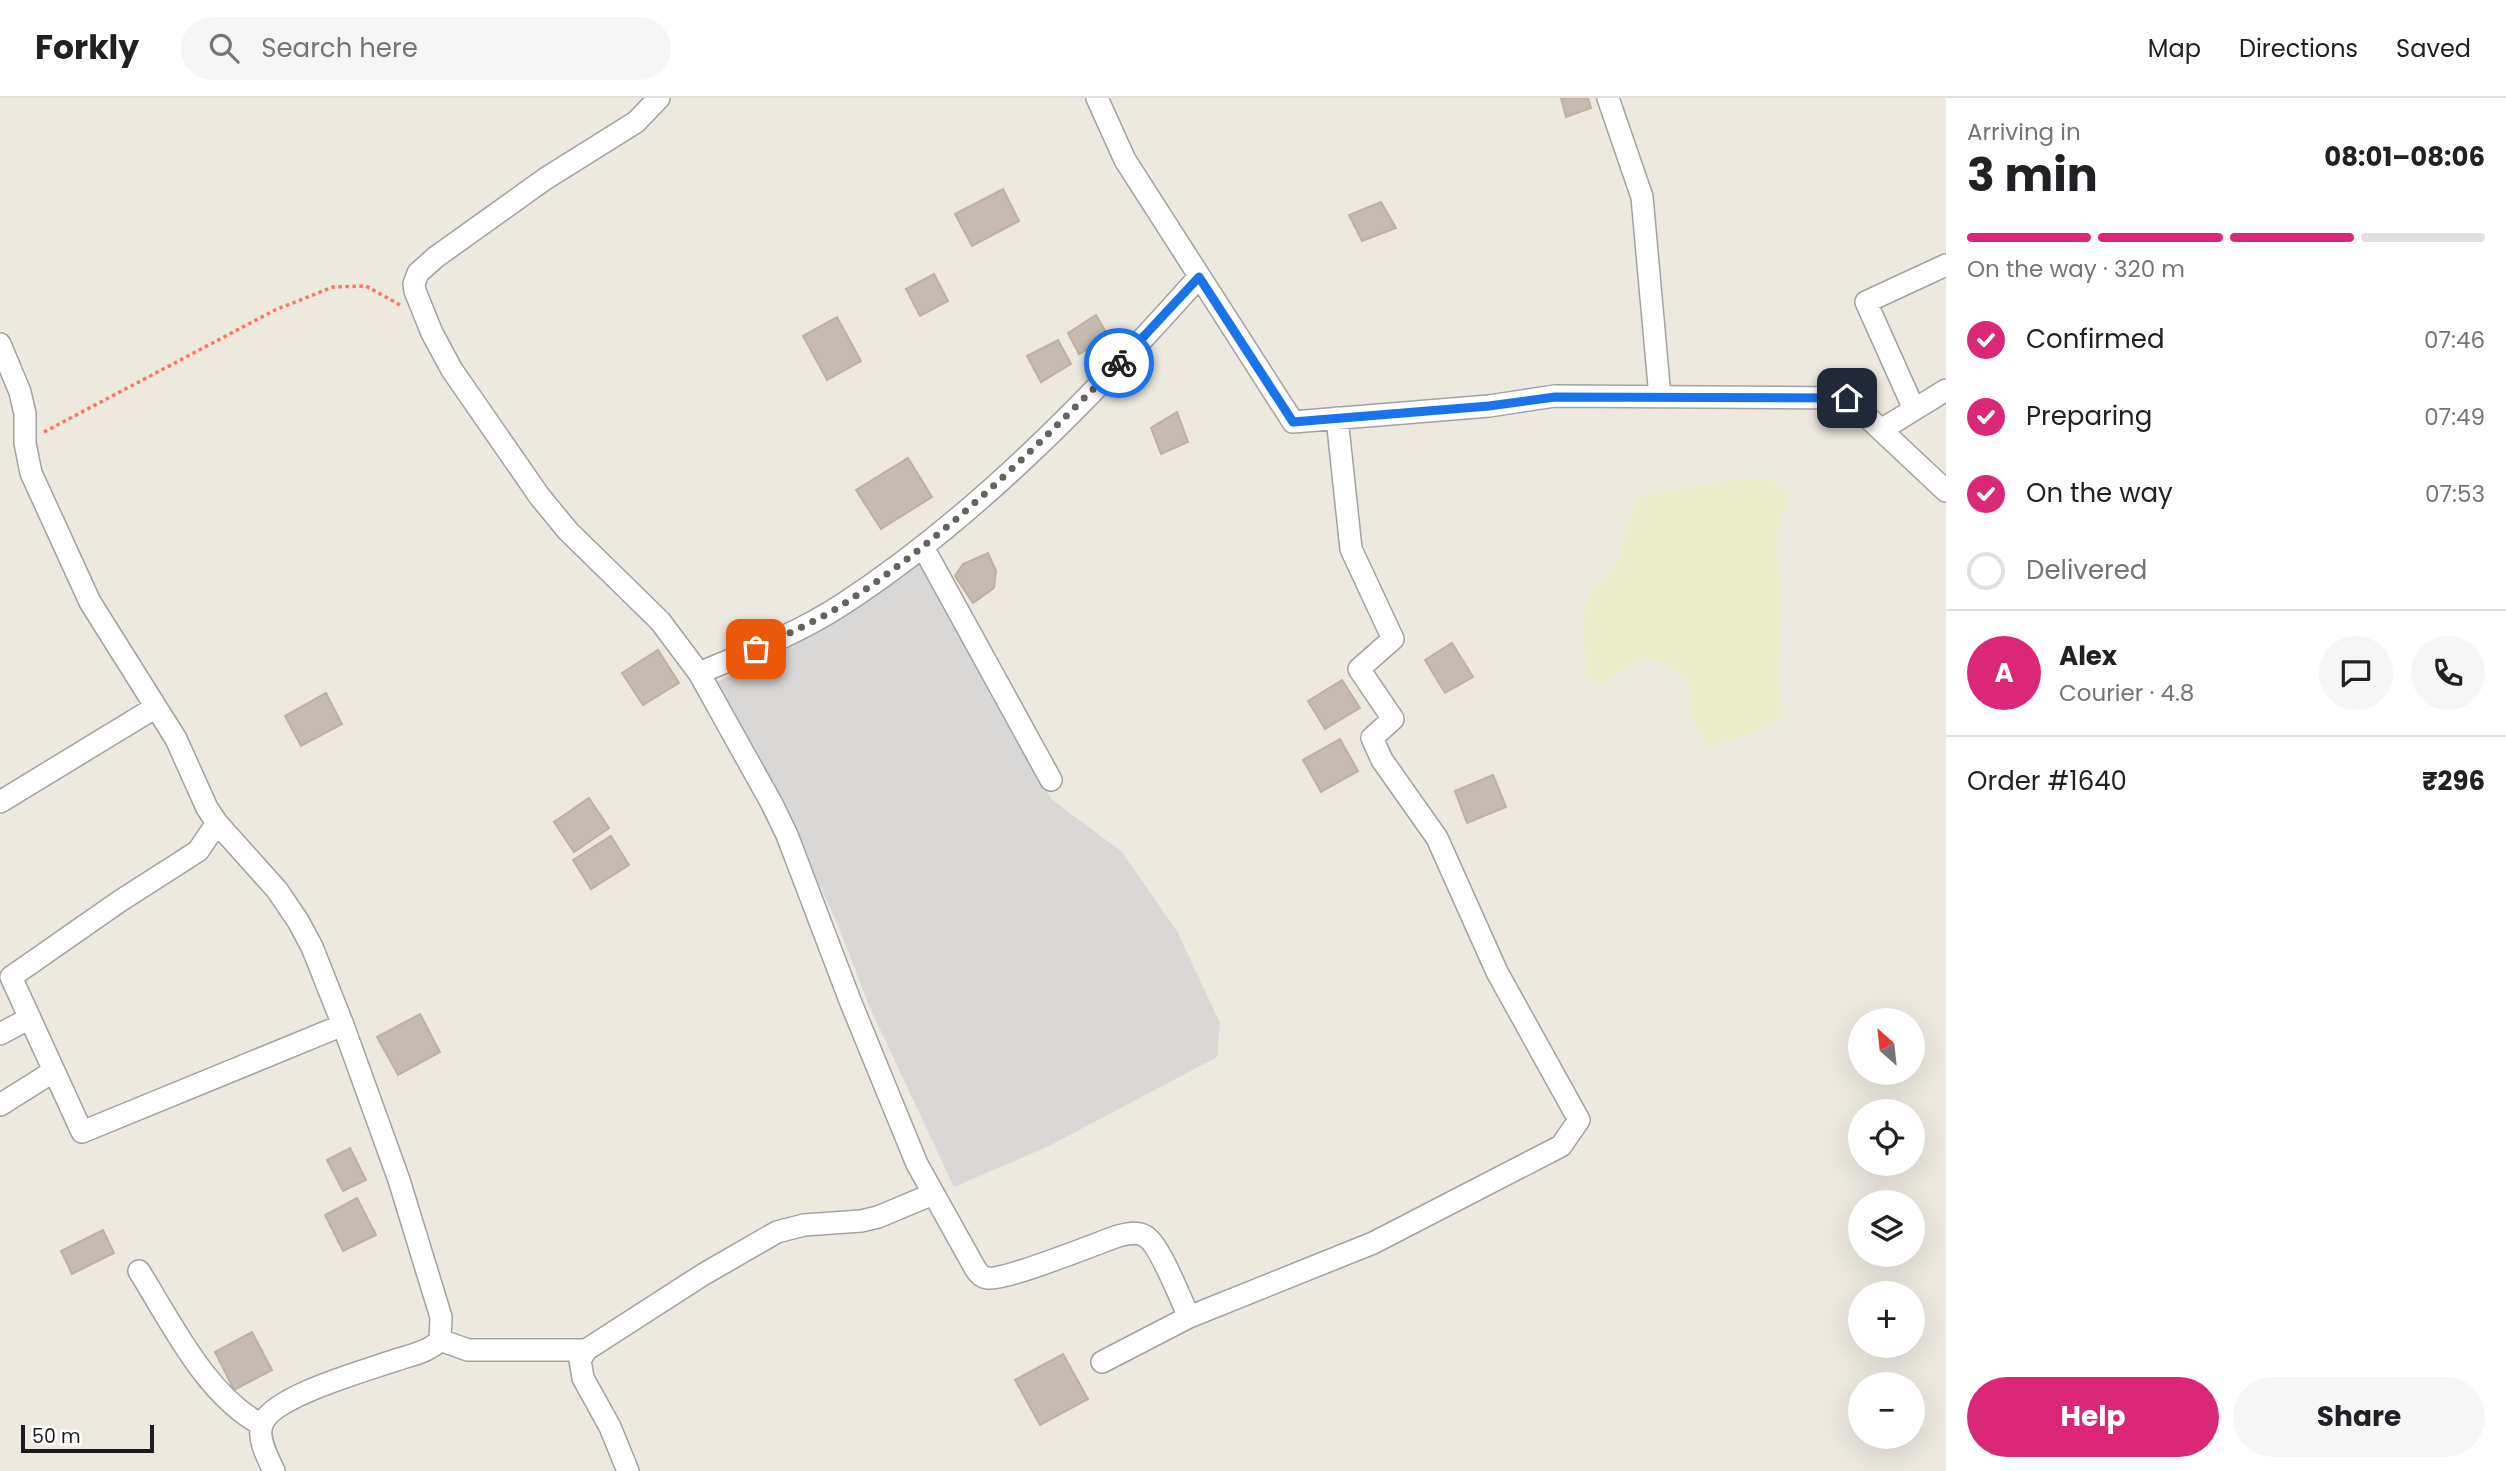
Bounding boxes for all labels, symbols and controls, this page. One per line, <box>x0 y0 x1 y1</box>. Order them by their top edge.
search box <box>181 17 671 80</box>
text: Forkly <box>35 24 139 71</box>
icon: search <box>205 29 243 67</box>
text: Search here <box>261 30 418 66</box>
text: Map <box>2148 32 2201 65</box>
text: Directions <box>2239 32 2358 65</box>
text: Saved <box>2396 32 2471 65</box>
text: Arriving in <box>1967 116 2081 148</box>
text: 08:01–08:06 <box>2324 139 2485 175</box>
text: 3 min <box>1967 143 2098 207</box>
text: On the way · 320 m <box>1967 253 2185 285</box>
icon: check <box>1967 321 2005 359</box>
text: Confirmed <box>2026 321 2164 357</box>
text: 07:46 <box>2424 324 2485 356</box>
courier <box>1084 328 1154 398</box>
icon: bike <box>1100 344 1138 382</box>
pin <box>1817 368 1877 428</box>
icon: home <box>1828 379 1866 417</box>
icon: check <box>1967 398 2005 436</box>
text: Preparing <box>2026 398 2152 434</box>
text: 07:49 <box>2424 401 2485 433</box>
icon: check <box>1967 475 2005 513</box>
text: On the way <box>2026 475 2173 511</box>
text: 07:53 <box>2425 478 2485 510</box>
text: Delivered <box>2026 552 2147 588</box>
pin <box>726 619 786 679</box>
icon: bag <box>737 630 775 668</box>
button: chat <box>2319 636 2393 710</box>
button: phone <box>2411 636 2485 710</box>
text: Alex <box>2059 638 2117 674</box>
text: A <box>1994 655 2014 691</box>
text: Courier · 4.8 <box>2059 677 2194 709</box>
text: Order #1640 <box>1967 763 2127 799</box>
text: ₹296 <box>2422 763 2485 799</box>
north arrow <box>1848 1008 1925 1085</box>
map controls <box>1848 1008 1925 1449</box>
button: locate <box>1848 1099 1925 1176</box>
button: layers <box>1848 1190 1925 1267</box>
button: + <box>1848 1281 1925 1358</box>
button: − <box>1848 1372 1925 1449</box>
button: Help <box>1967 1377 2219 1457</box>
button: Share <box>2233 1377 2485 1457</box>
scale bar <box>21 1422 154 1454</box>
text: 50 m <box>32 1423 81 1450</box>

